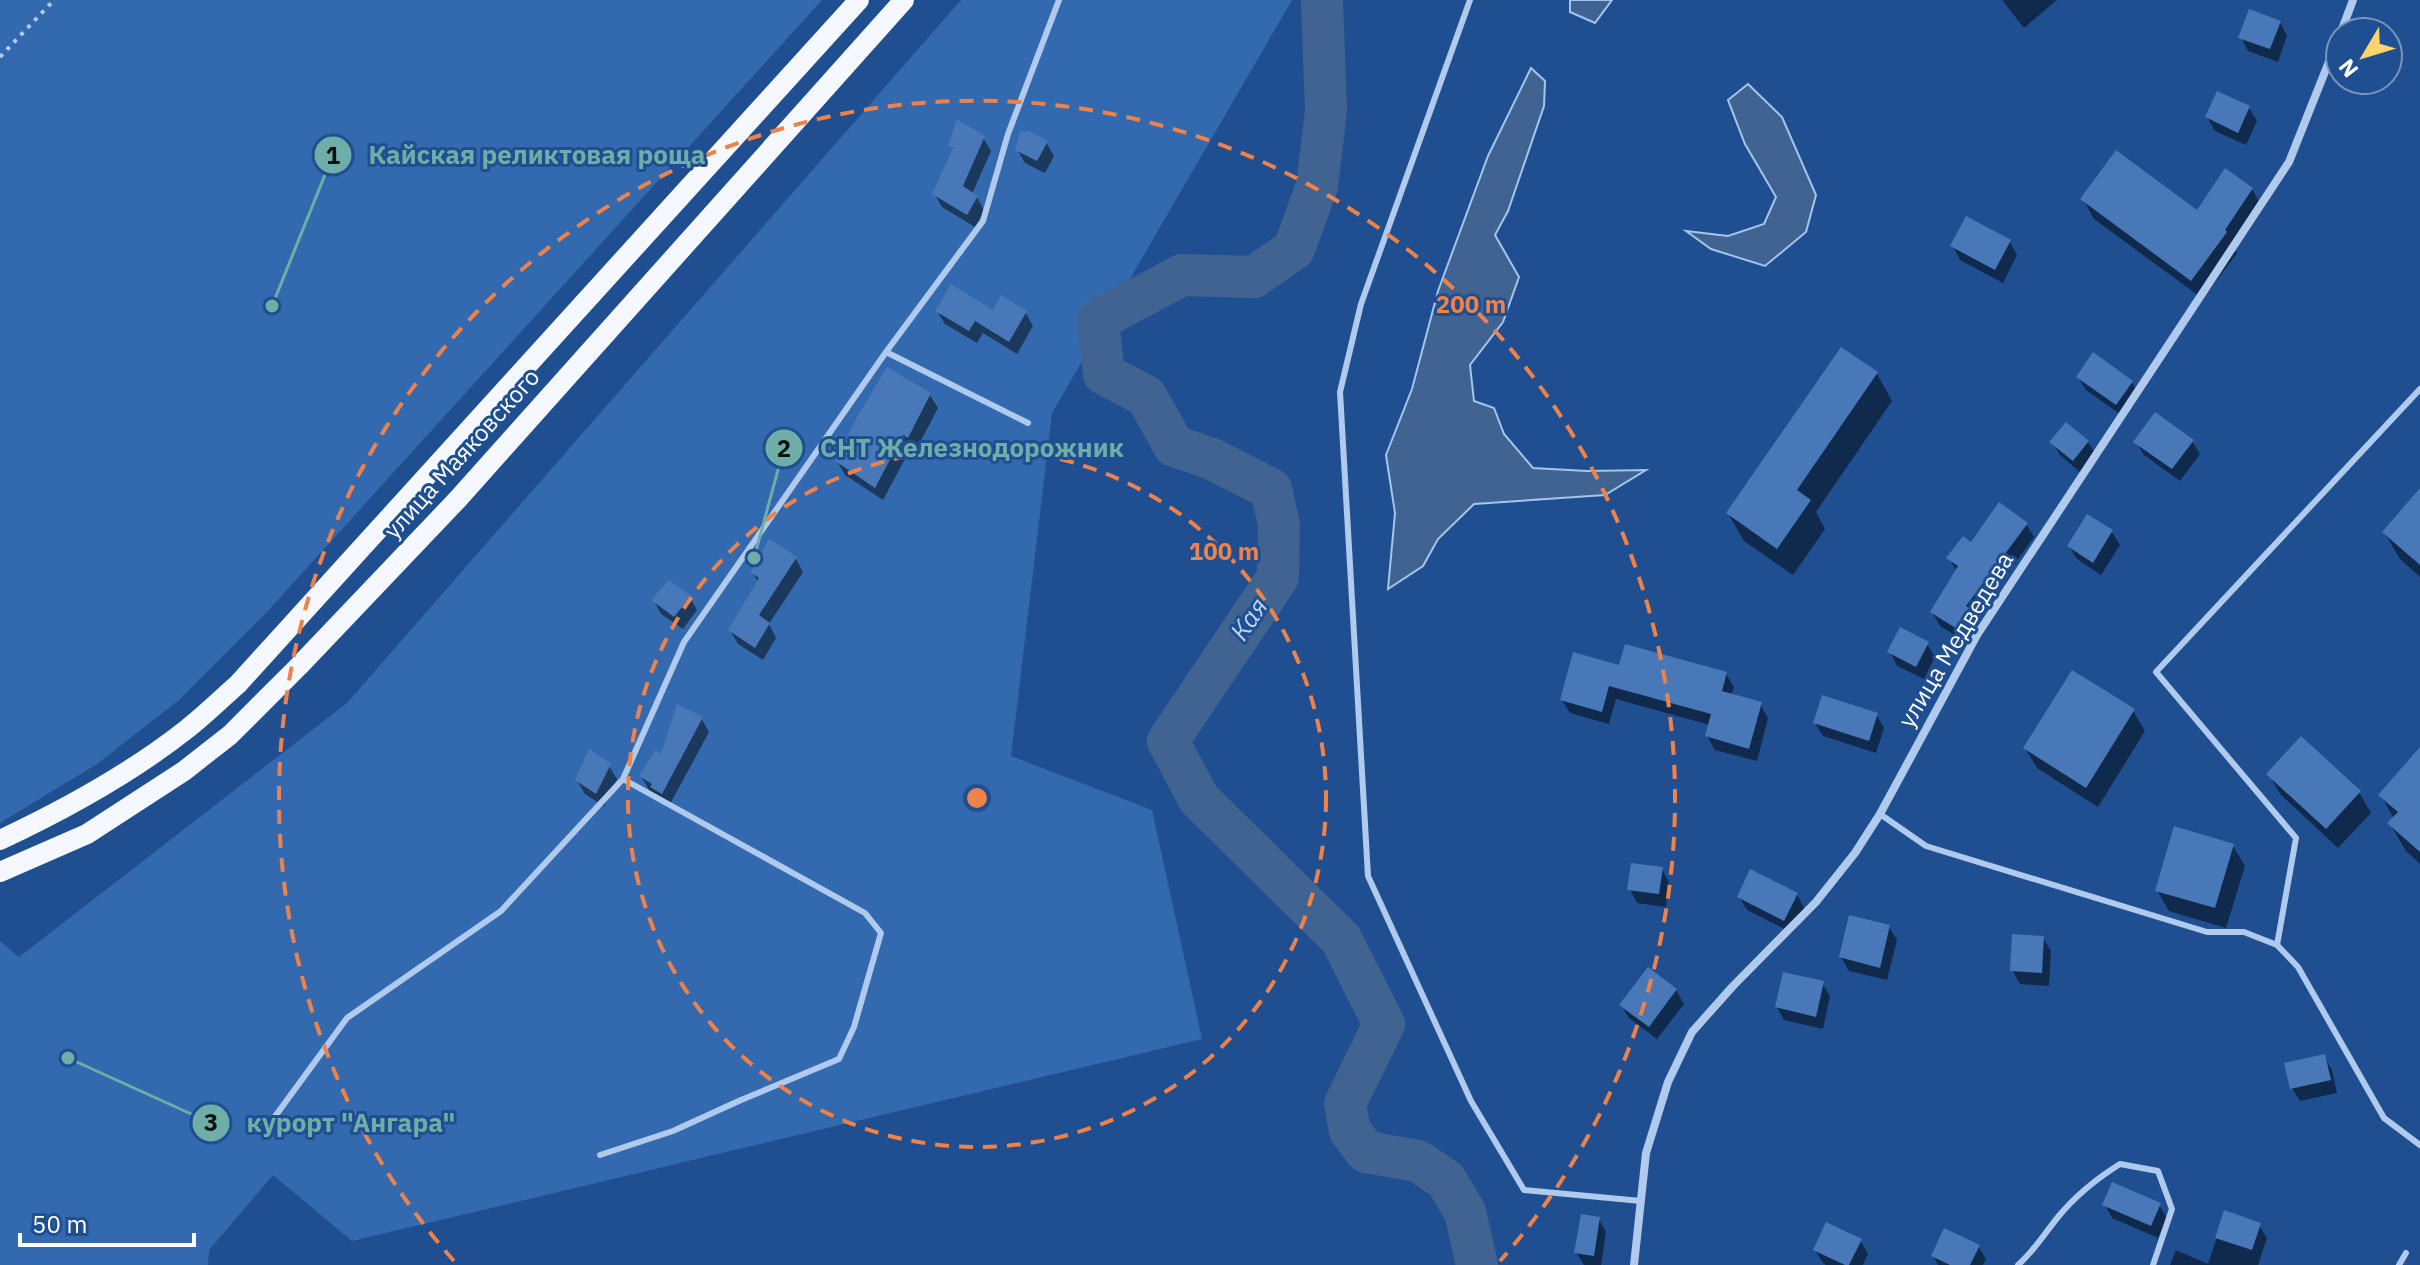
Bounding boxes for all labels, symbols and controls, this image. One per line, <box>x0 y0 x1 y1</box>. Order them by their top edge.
north arrow <box>2324 16 2404 96</box>
text: N <box>2332 53 2364 84</box>
callout: Кайская реликтовая роща <box>313 130 722 180</box>
text: Кайская реликтовая роща <box>368 137 706 171</box>
text: 1 <box>326 139 340 171</box>
text: 200 m <box>1436 288 1506 320</box>
street label: улица Маяковского <box>376 361 546 545</box>
callout: СНТ Железнодорожник <box>764 423 1140 473</box>
text: СНТ Железнодорожник <box>820 430 1124 464</box>
text: 2 <box>777 432 791 464</box>
text: 100 m <box>1189 535 1259 567</box>
street label: улица Медведева <box>1890 546 2020 733</box>
water label: Кая <box>1222 591 1275 646</box>
centre of rings <box>963 784 991 812</box>
callout: курорт "Ангара" <box>191 1098 472 1148</box>
text: курорт "Ангара" <box>247 1105 455 1139</box>
text: 3 <box>204 1106 218 1138</box>
scale bar <box>20 1197 194 1247</box>
text: 50 m <box>32 1208 87 1240</box>

